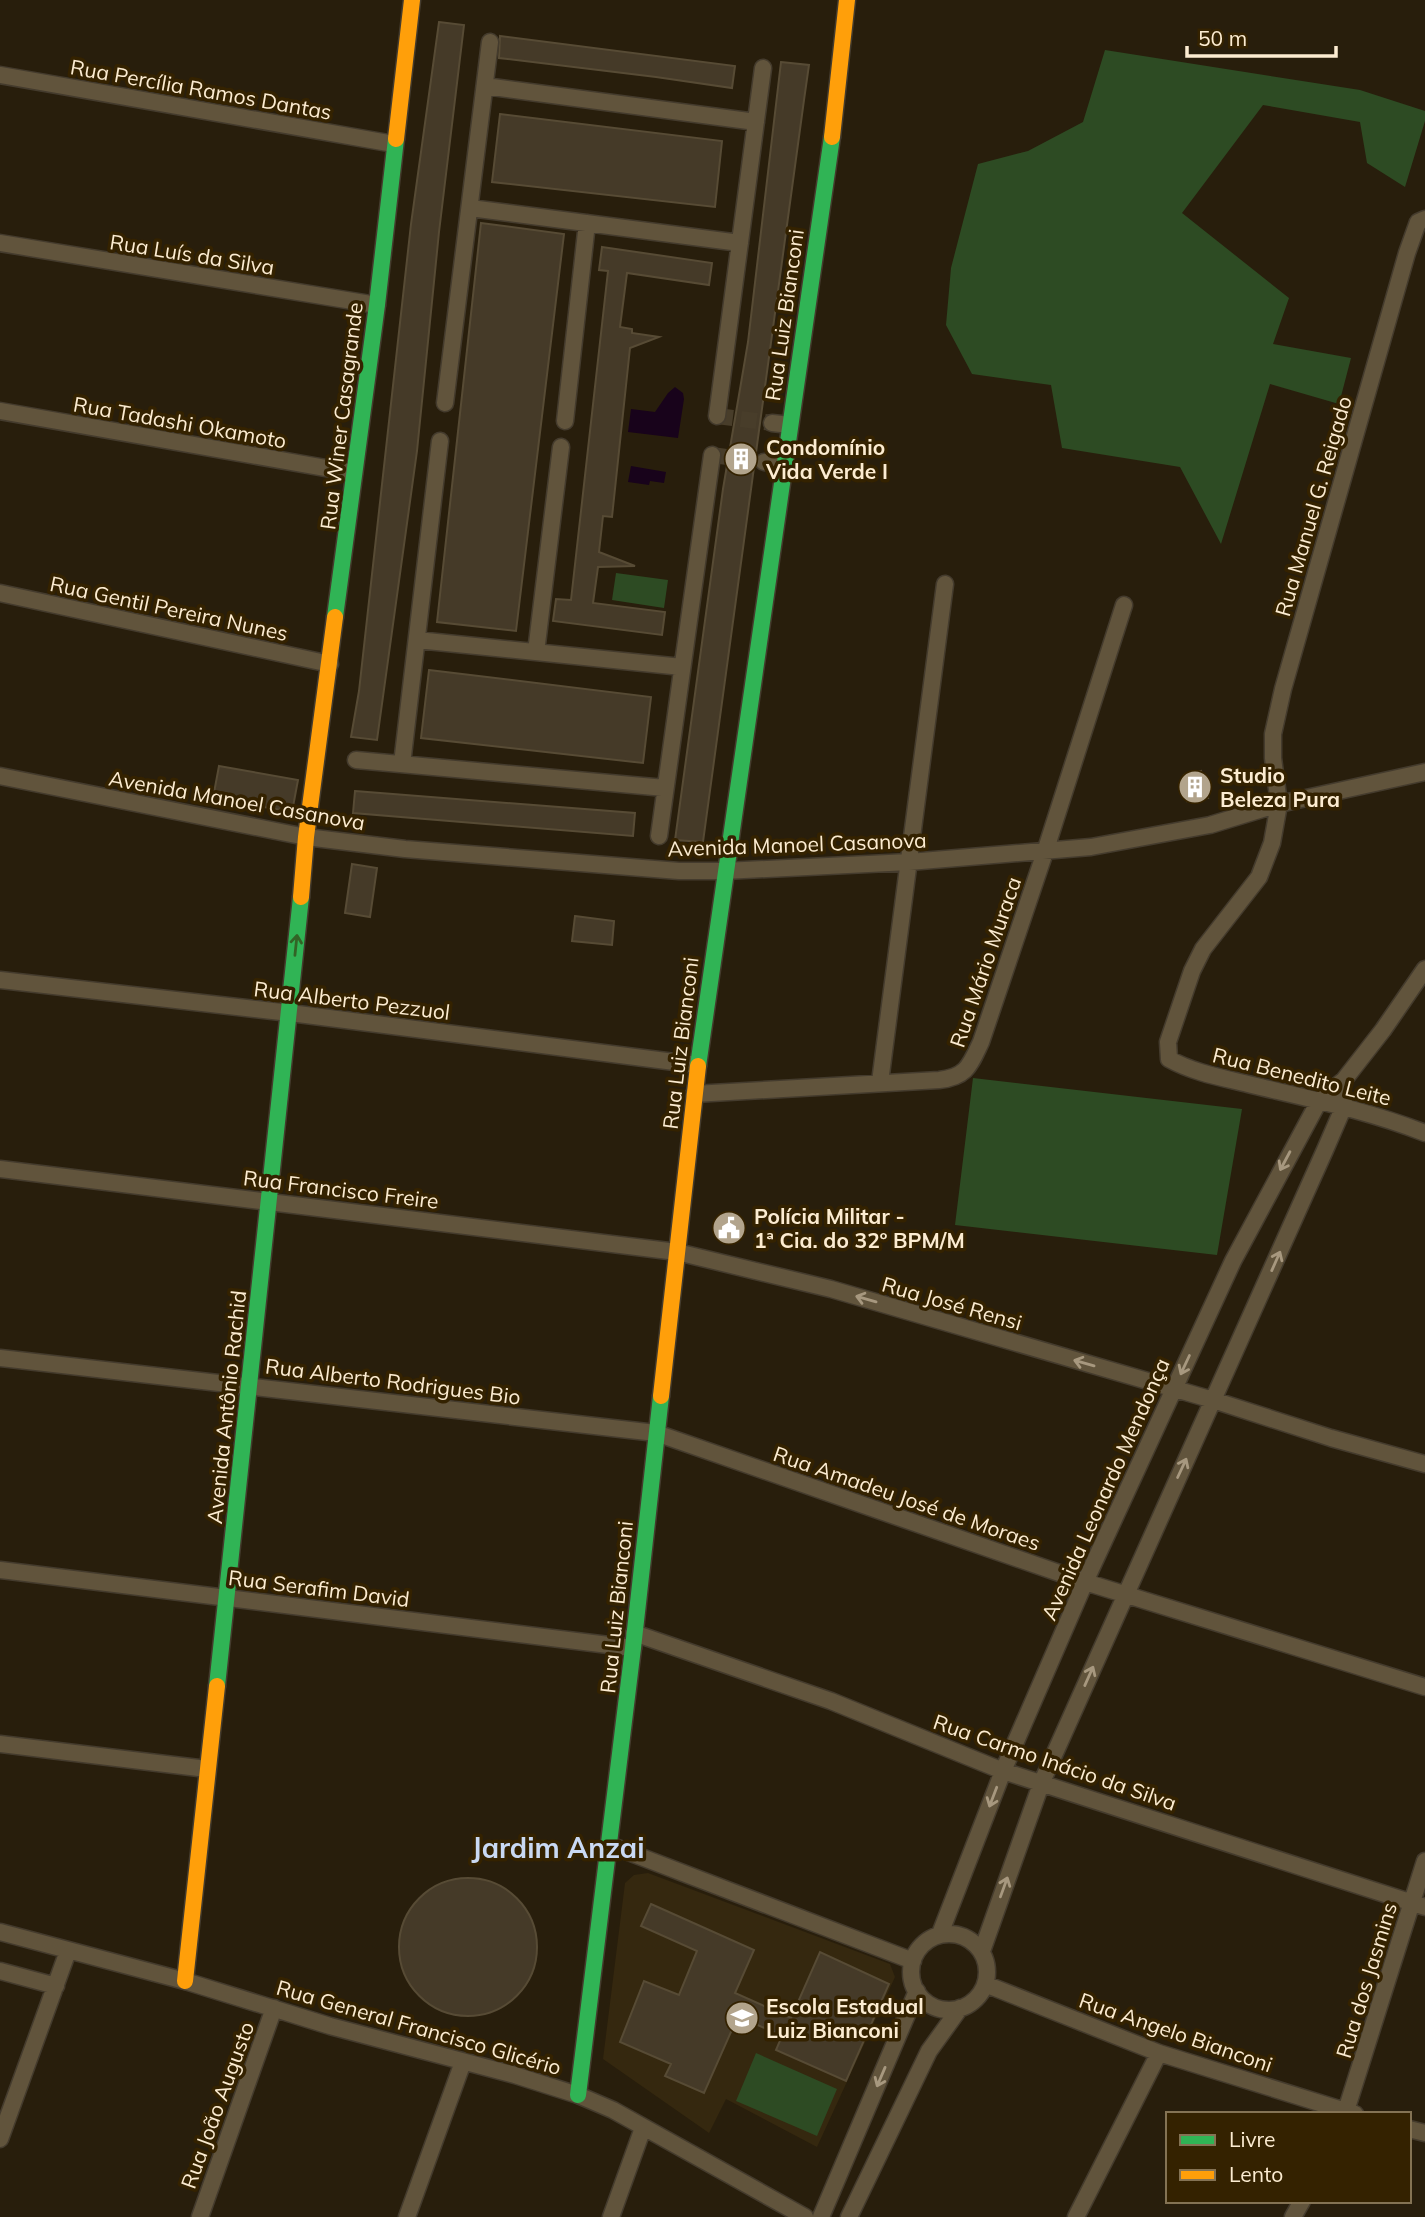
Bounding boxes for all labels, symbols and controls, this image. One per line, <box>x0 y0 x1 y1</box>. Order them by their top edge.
scale bar <box>1187 14 1336 58</box>
text: 50 m <box>1198 25 1247 51</box>
street label: Rua Percília Ramos Dantas <box>68 53 334 125</box>
street label: Rua Luiz Bianconi <box>759 227 809 403</box>
street label: Rua Luís da Silva <box>108 228 276 280</box>
street label: Rua Winer Casagrande <box>314 301 368 531</box>
street label: Rua Tadashi Okamoto <box>71 390 289 454</box>
street label: Rua Manuel G. Reigado <box>1269 393 1357 619</box>
place label: Condomínio Vida Verde I <box>765 434 888 484</box>
building icon: Condomínio Vida Verde I <box>722 440 760 478</box>
street label: Rua Gentil Pereira Nunes <box>48 570 290 646</box>
place label: Studio Beleza Pura <box>1220 762 1340 812</box>
street label: Avenida Manoel Casanova <box>107 765 367 835</box>
building icon: Studio Beleza Pura <box>1176 768 1214 806</box>
street label: Avenida Manoel Casanova <box>667 826 927 862</box>
street label: Rua Mário Muraca <box>944 873 1026 1051</box>
one-way arrow <box>290 934 303 957</box>
street label: Rua Luiz Bianconi <box>657 955 703 1131</box>
street label: Rua Alberto Pezzuol <box>252 975 452 1025</box>
street label: Rua Benedito Leite <box>1210 1041 1394 1111</box>
one-way arrow <box>1278 1150 1292 1171</box>
street label: Rua Francisco Freire <box>242 1164 440 1214</box>
place label: Polícia Militar - 1ª Cia. do 32º BPM/M <box>754 1203 965 1253</box>
public building icon: Polícia Militar - 1ª Cia. do 32º BPM/M <box>710 1209 748 1247</box>
one-way arrow <box>1270 1251 1283 1272</box>
street label: Rua José Rensi <box>879 1271 1025 1335</box>
street label: Avenida Antônio Rachid <box>201 1289 251 1525</box>
one-way arrow <box>855 1292 877 1305</box>
street label: Rua Alberto Rodrigues Bio <box>264 1352 522 1410</box>
street label: Avenida Leonardo Mendonça <box>1035 1354 1175 1624</box>
one-way arrow <box>1177 1354 1191 1375</box>
one-way arrow <box>1073 1356 1095 1369</box>
street label: Rua Amadeu José de Moraes <box>770 1440 1044 1556</box>
one-way arrow <box>1176 1458 1189 1479</box>
street label: Rua Luiz Bianconi <box>594 1520 638 1694</box>
street label: Rua Serafim David <box>227 1564 411 1612</box>
one-way arrow <box>1083 1665 1096 1687</box>
street label: Rua Carmo Inácio da Silva <box>930 1708 1180 1816</box>
one-way arrow <box>985 1785 998 1807</box>
district label: Jardim Anzai <box>472 1830 644 1865</box>
one-way arrow <box>999 1876 1012 1898</box>
street label: Rua dos Jasmins <box>1330 1899 1402 2061</box>
street label: Rua General Francisco Glicério <box>274 1974 564 2080</box>
street label: Rua Angelo Bianconi <box>1076 1987 1276 2077</box>
place label: Escola Estadual Luiz Bianconi <box>766 1993 924 2043</box>
school or university icon: Escola Estadual Luiz Bianconi <box>723 1999 761 2037</box>
street label: Rua João Augusto <box>175 2018 259 2192</box>
one-way arrow <box>873 2065 886 2087</box>
legend <box>1166 2112 1411 2203</box>
text: Livre <box>1229 2126 1276 2152</box>
text: Lento <box>1229 2161 1283 2187</box>

